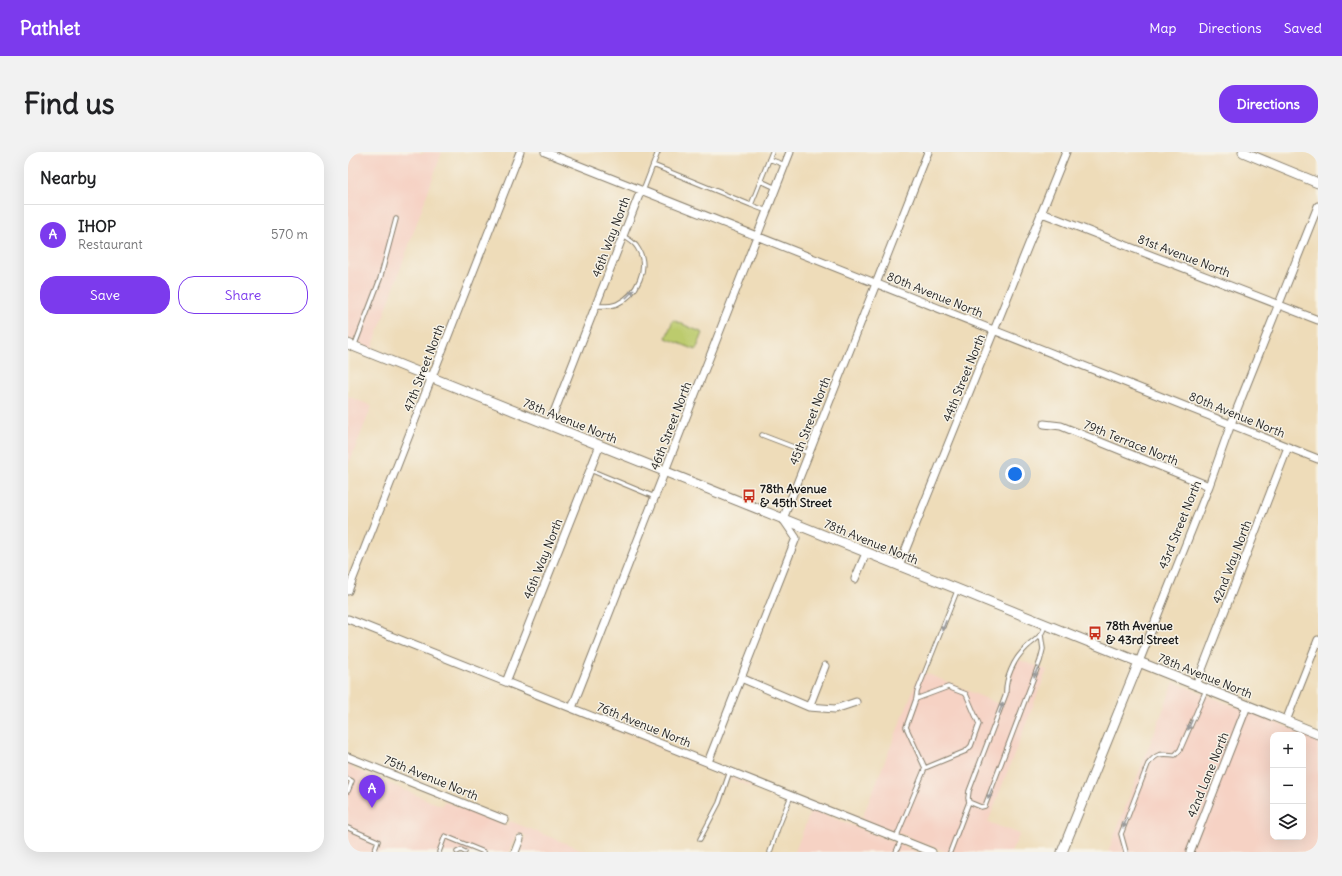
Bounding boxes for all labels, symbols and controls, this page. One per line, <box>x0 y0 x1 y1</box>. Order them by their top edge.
text: Pathlet <box>20 16 80 40</box>
text: Map <box>1149 19 1176 37</box>
text: Directions <box>1198 19 1262 37</box>
text: Saved <box>1284 19 1322 37</box>
button: Directions <box>1219 85 1318 123</box>
text: Find us <box>24 86 115 122</box>
text: Nearby <box>40 167 96 189</box>
street label: 46th Way North <box>588 194 633 279</box>
text: IHOP <box>78 217 116 236</box>
text: A <box>49 226 57 243</box>
text: 570 m <box>271 226 308 243</box>
street label: 81st Avenue North <box>1136 231 1233 280</box>
text: Restaurant <box>78 236 143 253</box>
street label: 80th Avenue North <box>885 268 986 321</box>
button: Save <box>40 276 170 314</box>
button: Share <box>178 276 308 314</box>
one-way arrow <box>626 289 635 299</box>
street label: 47th Street North <box>400 322 447 414</box>
street label: 44th Street North <box>939 332 988 424</box>
street label: 45th Street North <box>786 374 833 467</box>
street label: 46th Street North <box>647 379 694 472</box>
street label: 80th Avenue North <box>1187 388 1288 441</box>
street label: 78th Avenue North <box>521 395 620 446</box>
street label: 79th Terrace North <box>1082 417 1181 468</box>
your location <box>1005 464 1025 484</box>
street label: 43rd Street North <box>1155 478 1204 571</box>
place label: 78th Avenue & 45th Street <box>760 481 833 510</box>
bus stop icon: 78th Avenue & 45th Street <box>741 488 757 504</box>
street label: 46th Way North <box>520 516 566 601</box>
street label: 78th Avenue North <box>822 516 921 567</box>
street label: 42nd Way North <box>1209 518 1254 606</box>
place label: 78th Avenue & 43rd Street <box>1106 618 1179 647</box>
one-way arrow <box>940 620 946 632</box>
bus stop icon: 78th Avenue & 43rd Street <box>1087 625 1103 641</box>
street label: 78th Avenue North <box>1156 650 1255 701</box>
one-way arrow <box>1032 667 1038 679</box>
street label: 76th Avenue North <box>595 699 694 750</box>
one-way arrow <box>998 702 1004 714</box>
one-way arrow <box>1187 719 1193 731</box>
street label: 42nd Lane North <box>1184 730 1232 820</box>
map controls <box>1270 732 1306 840</box>
button: + <box>1270 732 1306 768</box>
street label: 75th Avenue North <box>382 752 481 803</box>
button: − <box>1270 768 1306 804</box>
pin: A <box>359 775 385 808</box>
one-way arrow <box>986 788 992 800</box>
button: layers <box>1270 804 1306 840</box>
one-way arrow <box>1121 818 1127 830</box>

